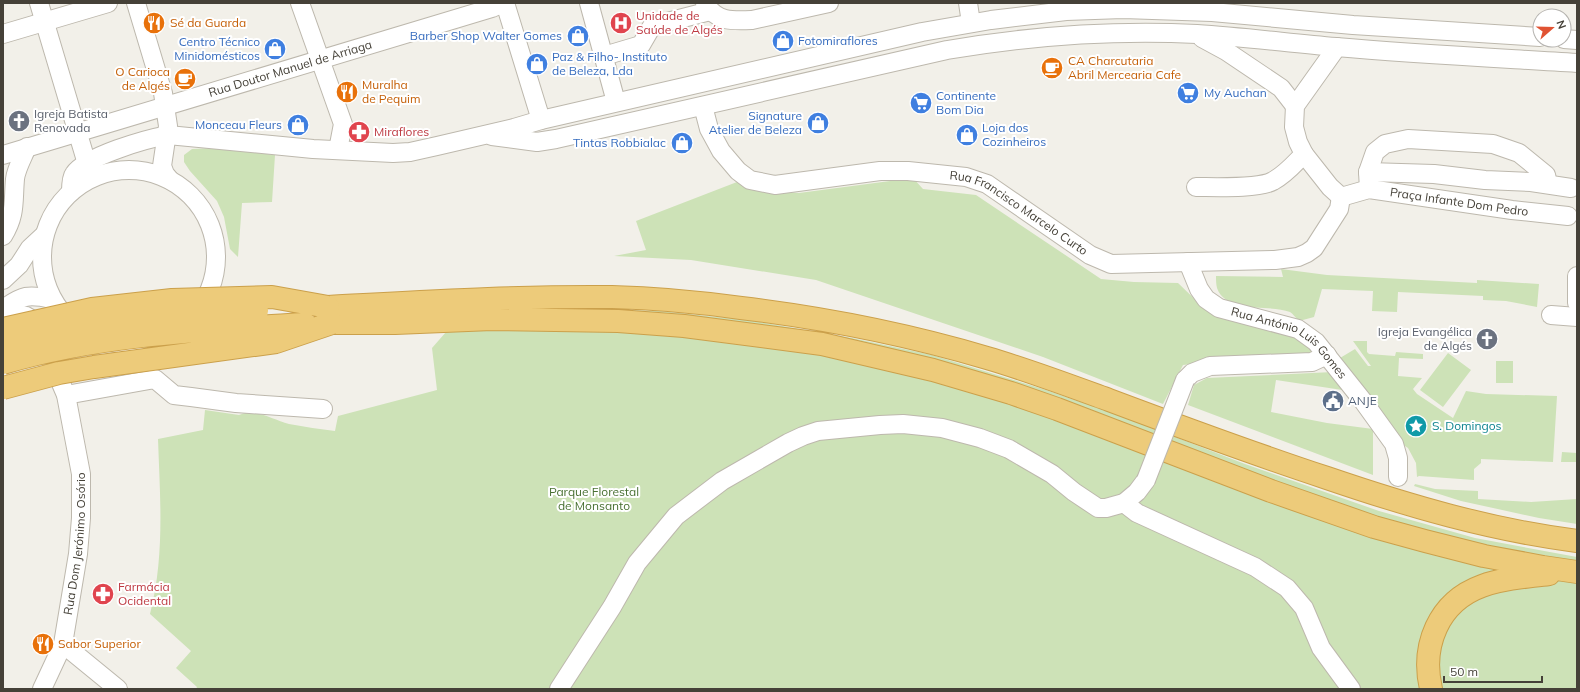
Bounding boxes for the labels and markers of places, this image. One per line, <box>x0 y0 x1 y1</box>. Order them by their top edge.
place label: Unidade de Saúde de Algés <box>636 8 723 37</box>
restaurant icon: Sé da Guarda <box>141 10 167 36</box>
hospital icon: Unidade de Saúde de Algés <box>608 10 634 36</box>
place label: Sé da Guarda <box>170 15 246 30</box>
shop icon: Barber Shop Walter Gomes <box>565 23 591 49</box>
place label: Barber Shop Walter Gomes <box>410 28 562 43</box>
shop icon: Fotomiraflores <box>770 28 796 54</box>
place label: Fotomiraflores <box>798 33 878 48</box>
place label: Centro Técnico Minidomésticos <box>174 34 260 63</box>
shop icon: Centro Técnico Minidomésticos <box>262 36 288 62</box>
place label: Paz & Filho- Instituto de Beleza, Lda <box>552 49 667 78</box>
shop icon: Paz & Filho- Instituto de Beleza, Lda <box>524 51 550 77</box>
place label: CA Charcutaria Abril Mercearia Cafe <box>1068 53 1181 82</box>
cafe icon: CA Charcutaria Abril Mercearia Cafe <box>1039 55 1065 81</box>
place label: O Carioca de Algés <box>115 64 170 93</box>
cafe icon: O Carioca de Algés <box>172 66 198 92</box>
place label: Muralha de Pequim <box>362 77 420 106</box>
restaurant icon: Muralha de Pequim <box>334 79 360 105</box>
supermarket icon: My Auchan <box>1175 80 1201 106</box>
place label: My Auchan <box>1204 85 1267 100</box>
place label: Continente Bom Dia <box>936 88 996 117</box>
supermarket icon: Continente Bom Dia <box>908 90 934 116</box>
place label: Igreja Batista Renovada <box>34 106 108 135</box>
church icon: Igreja Batista Renovada <box>6 108 32 134</box>
place label: Signature Atelier de Beleza <box>709 108 802 137</box>
shop icon: Signature Atelier de Beleza <box>805 110 831 136</box>
shop icon: Monceau Fleurs <box>285 112 311 138</box>
place label: Monceau Fleurs <box>195 117 282 132</box>
pharmacy icon: Miraflores <box>346 119 372 145</box>
place label: Loja dos Cozinheiros <box>982 120 1046 149</box>
shop icon: Loja dos Cozinheiros <box>954 122 980 148</box>
place label: Miraflores <box>374 124 429 139</box>
shop icon: Tintas Robbialac <box>669 130 695 156</box>
place label: Tintas Robbialac <box>573 135 666 150</box>
place label: Igreja Evangélica de Algés <box>1378 324 1472 353</box>
church icon: Igreja Evangélica de Algés <box>1474 326 1500 352</box>
public building icon: ANJE <box>1320 388 1346 414</box>
place label: ANJE <box>1348 393 1377 408</box>
place icon: S. Domingos <box>1403 413 1429 439</box>
place label: S. Domingos <box>1432 418 1502 433</box>
place label: Farmácia Ocidental <box>118 579 171 608</box>
pharmacy icon: Farmácia Ocidental <box>90 581 116 607</box>
restaurant icon: Sabor Superior <box>30 631 56 657</box>
place label: Sabor Superior <box>58 636 141 651</box>

